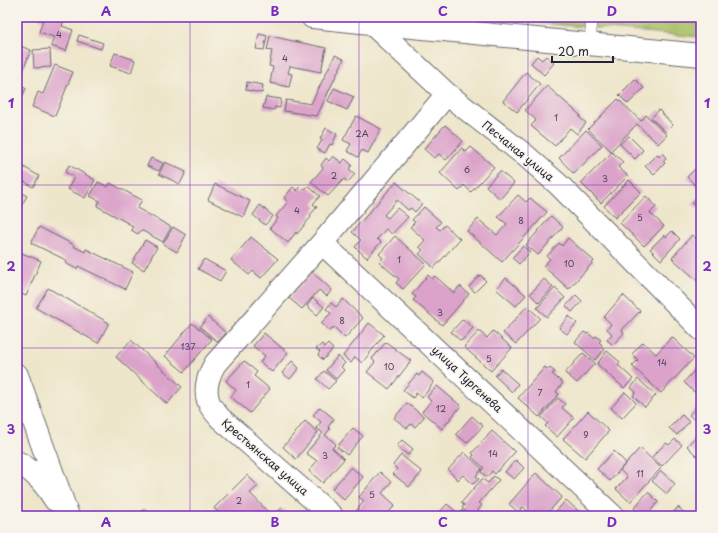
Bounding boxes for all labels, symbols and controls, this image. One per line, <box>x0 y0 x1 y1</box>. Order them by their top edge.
text: A <box>101 1 111 20</box>
text: B <box>271 1 280 20</box>
text: C <box>438 1 448 20</box>
text: D <box>607 1 617 20</box>
house number: 4 <box>56 27 62 41</box>
scale bar <box>552 38 613 64</box>
text: 20 m <box>558 42 589 60</box>
house number: 4 <box>282 51 288 65</box>
text: 1 <box>8 93 14 112</box>
text: 1 <box>704 93 710 112</box>
house number: 1 <box>554 110 558 124</box>
street label: Песчаная улица <box>479 116 558 185</box>
house number: 2А <box>355 126 369 140</box>
house number: 6 <box>464 162 470 176</box>
house number: 2 <box>331 168 337 182</box>
house number: 3 <box>602 171 608 185</box>
house number: 4 <box>294 203 300 217</box>
house number: 5 <box>637 210 643 224</box>
house number: 8 <box>518 213 524 227</box>
house number: 1 <box>397 252 401 266</box>
text: 2 <box>6 256 16 275</box>
house number: 10 <box>564 256 575 270</box>
text: 2 <box>702 256 712 275</box>
house number: 3 <box>437 305 443 319</box>
house number: 8 <box>339 313 345 327</box>
house number: 137 <box>181 339 195 353</box>
street label: улица Тургенева <box>428 341 507 416</box>
house number: 5 <box>486 351 492 365</box>
house number: 14 <box>657 355 667 369</box>
house number: 10 <box>384 359 395 373</box>
house number: 1 <box>246 377 250 391</box>
house number: 7 <box>537 385 543 399</box>
house number: 12 <box>436 401 446 415</box>
street label: Крестьянская улица <box>218 414 313 499</box>
text: 3 <box>7 419 16 438</box>
text: 3 <box>703 419 712 438</box>
house number: 9 <box>583 427 589 441</box>
house number: 14 <box>488 446 498 460</box>
house number: 3 <box>322 448 328 462</box>
house number: 11 <box>636 466 644 480</box>
house number: 5 <box>369 487 375 501</box>
house number: 2 <box>236 493 242 507</box>
text: A <box>101 512 111 531</box>
text: B <box>271 512 280 531</box>
text: C <box>438 512 448 531</box>
text: D <box>607 512 617 531</box>

